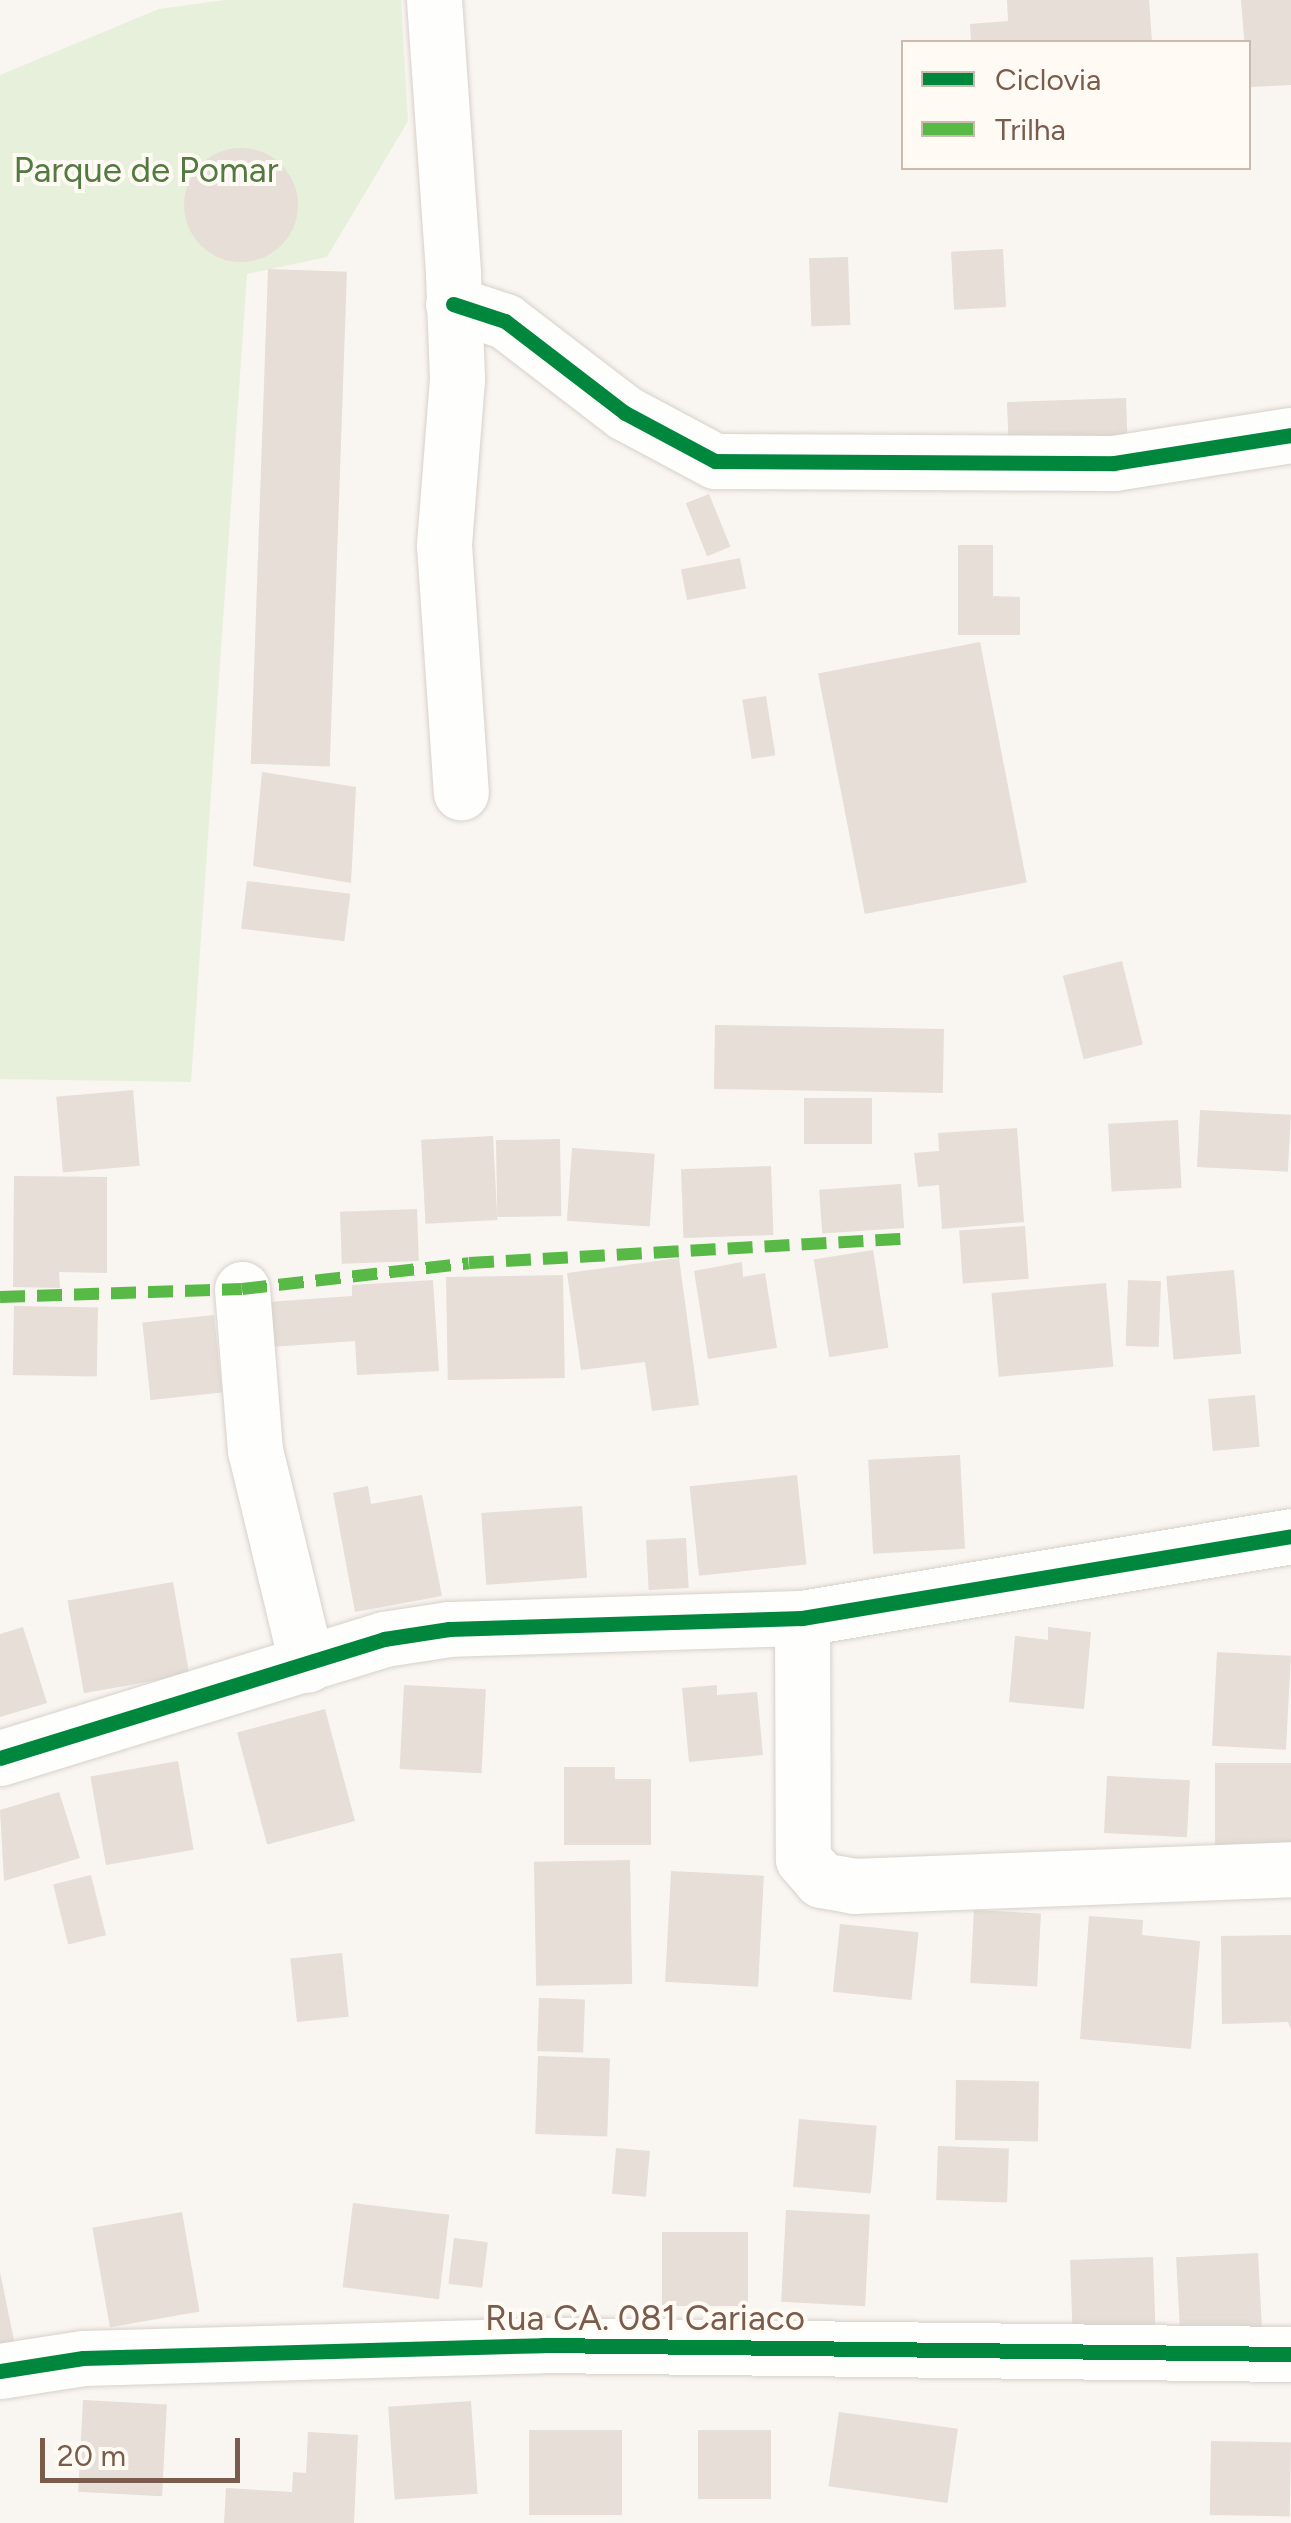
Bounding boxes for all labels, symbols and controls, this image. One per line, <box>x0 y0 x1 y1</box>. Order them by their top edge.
legend <box>901 40 1251 170</box>
text: Ciclovia <box>995 61 1101 98</box>
text: Trilha <box>995 111 1066 148</box>
park label: Parque de Pomar <box>13 149 279 191</box>
street label: Rua CA. 081 Cariaco <box>485 2297 805 2339</box>
scale bar <box>45 2418 245 2480</box>
text: 20 m <box>57 2437 126 2474</box>

